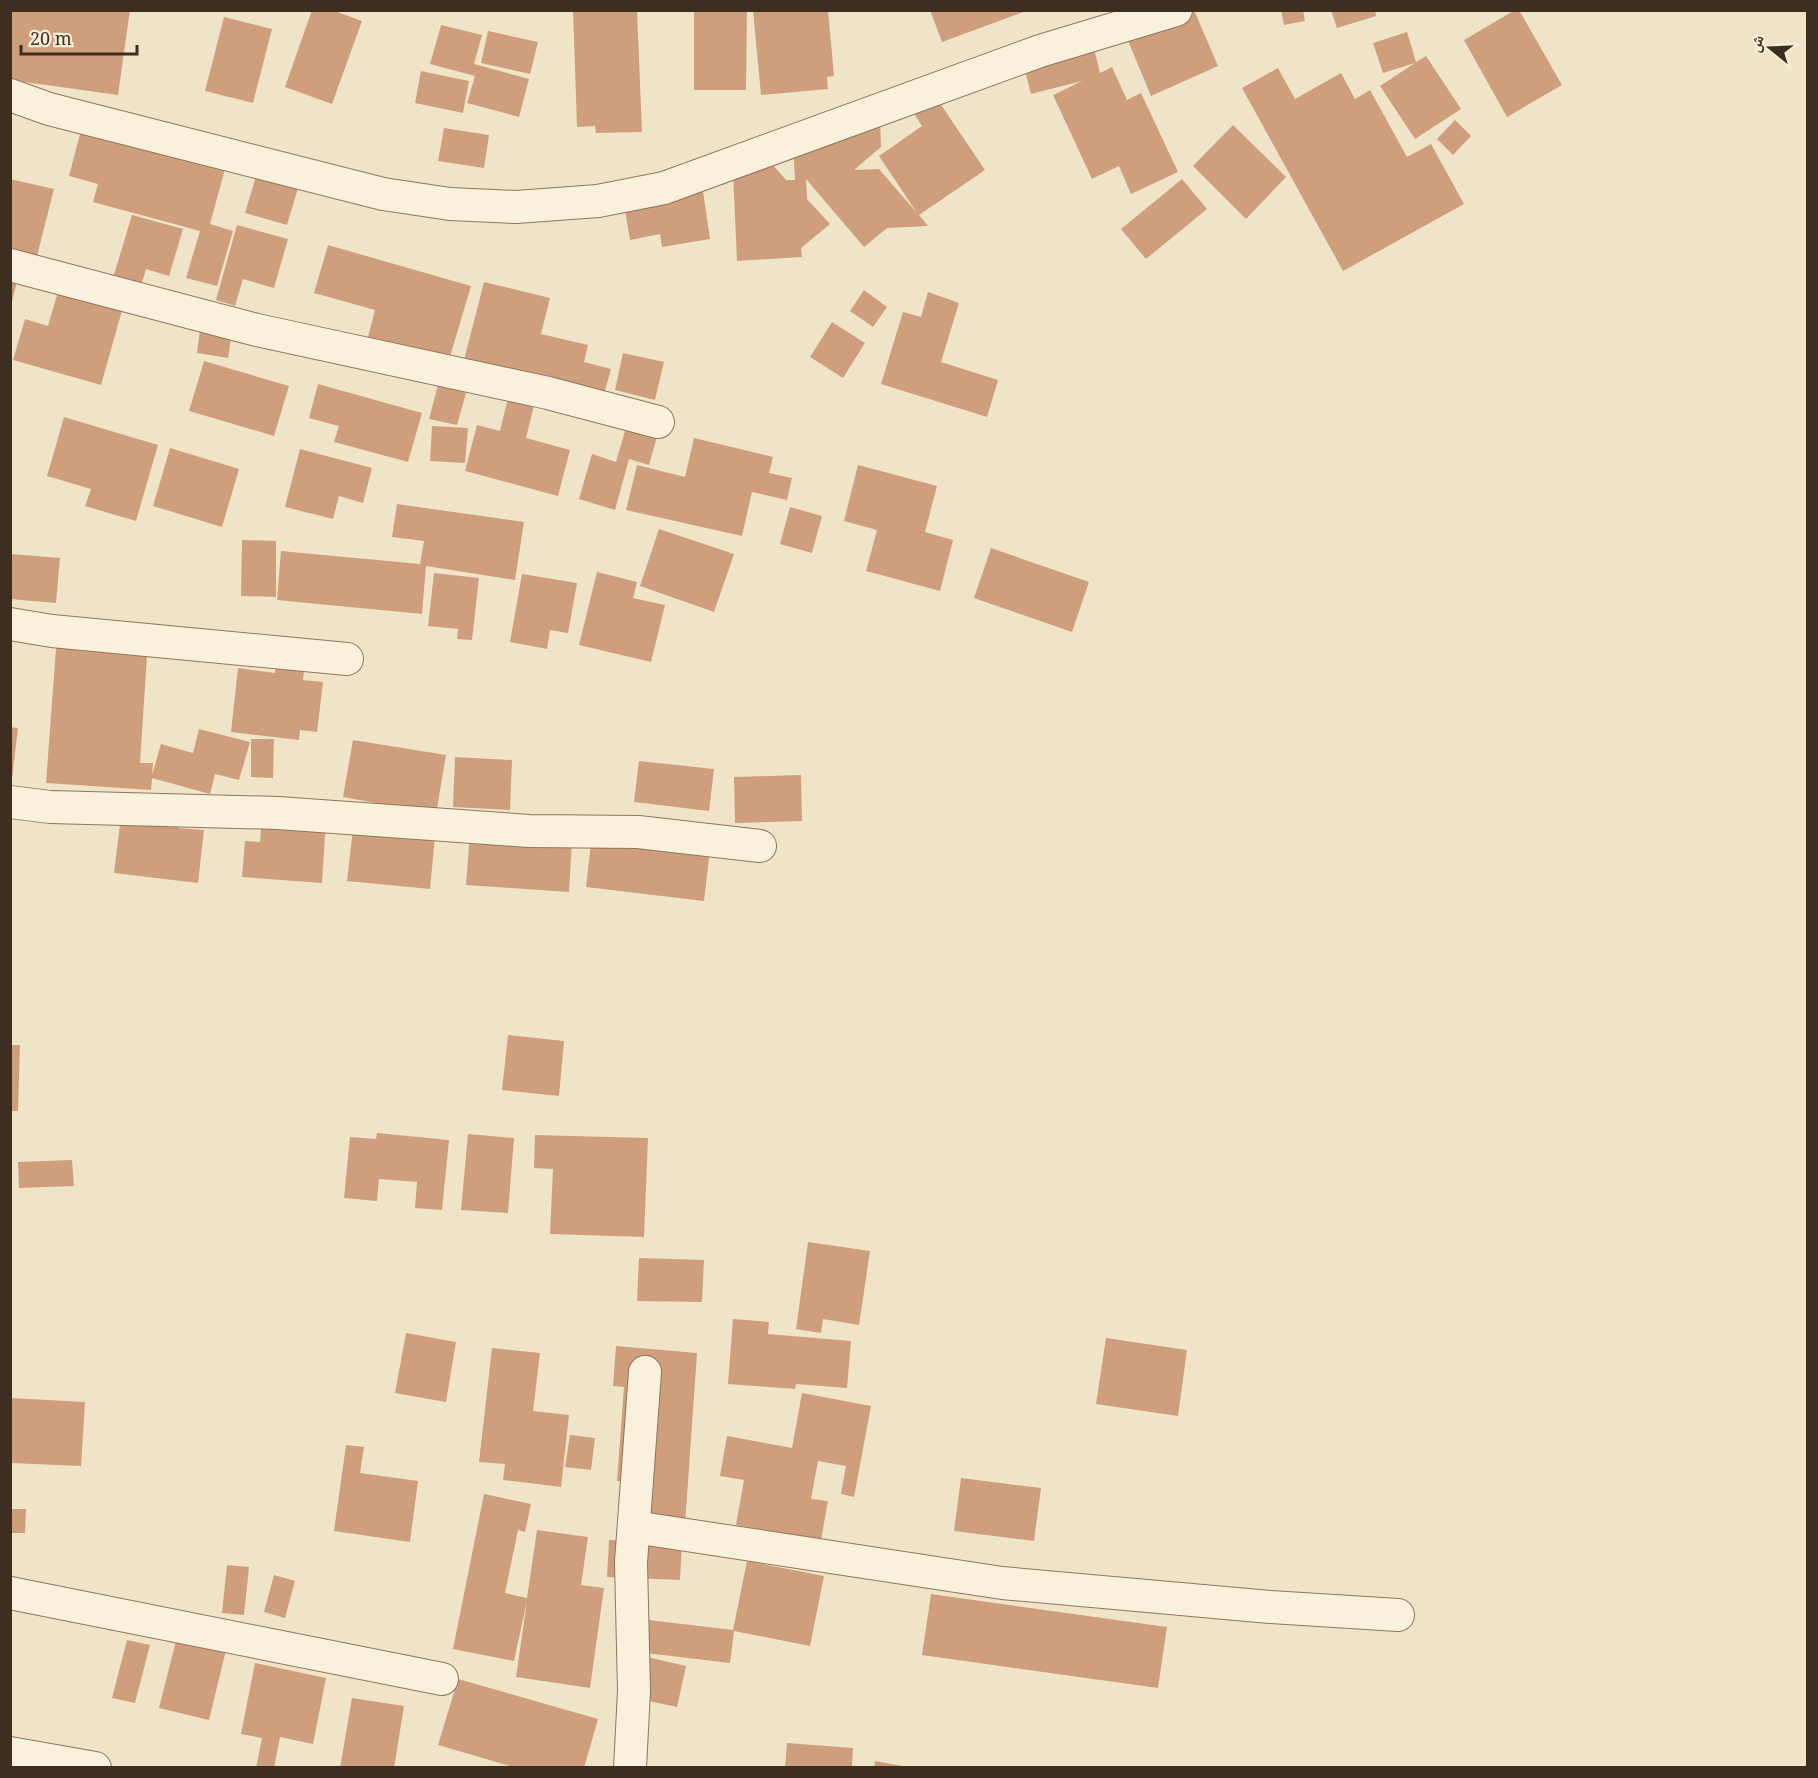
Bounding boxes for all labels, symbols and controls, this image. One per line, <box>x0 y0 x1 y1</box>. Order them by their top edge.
scale bar <box>21 18 136 56</box>
north arrow <box>1740 18 1800 78</box>
text: 20 m <box>30 26 72 50</box>
text: ش <box>1743 32 1769 55</box>

